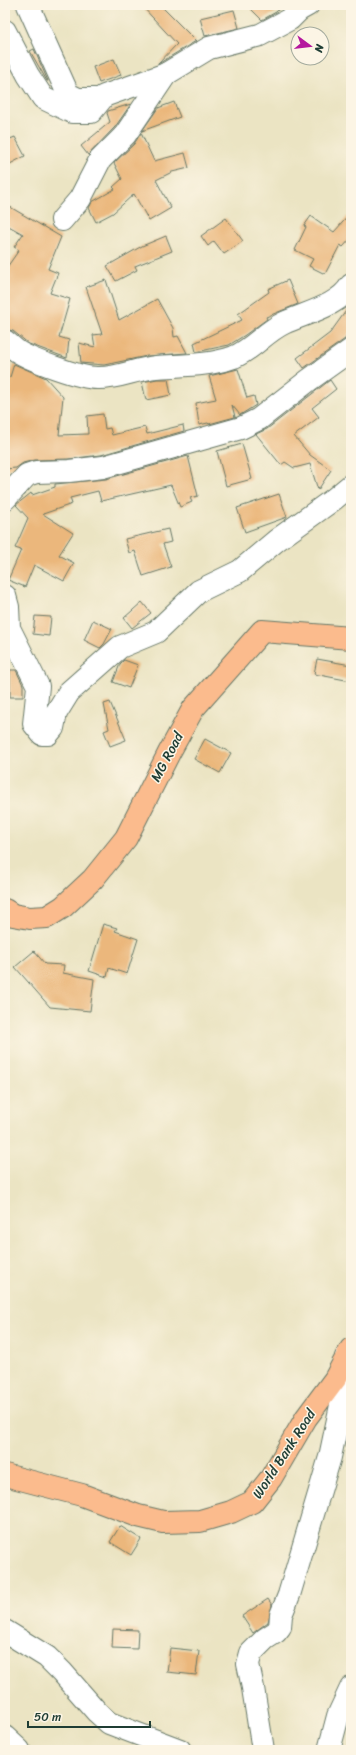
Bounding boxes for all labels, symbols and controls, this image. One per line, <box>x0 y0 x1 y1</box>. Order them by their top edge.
north arrow <box>290 26 330 66</box>
text: N <box>309 41 330 55</box>
street label: MG Road <box>143 726 191 787</box>
street label: World Bank Road <box>245 1403 323 1504</box>
scale bar <box>28 1703 150 1729</box>
text: 50 m <box>34 1706 61 1728</box>

